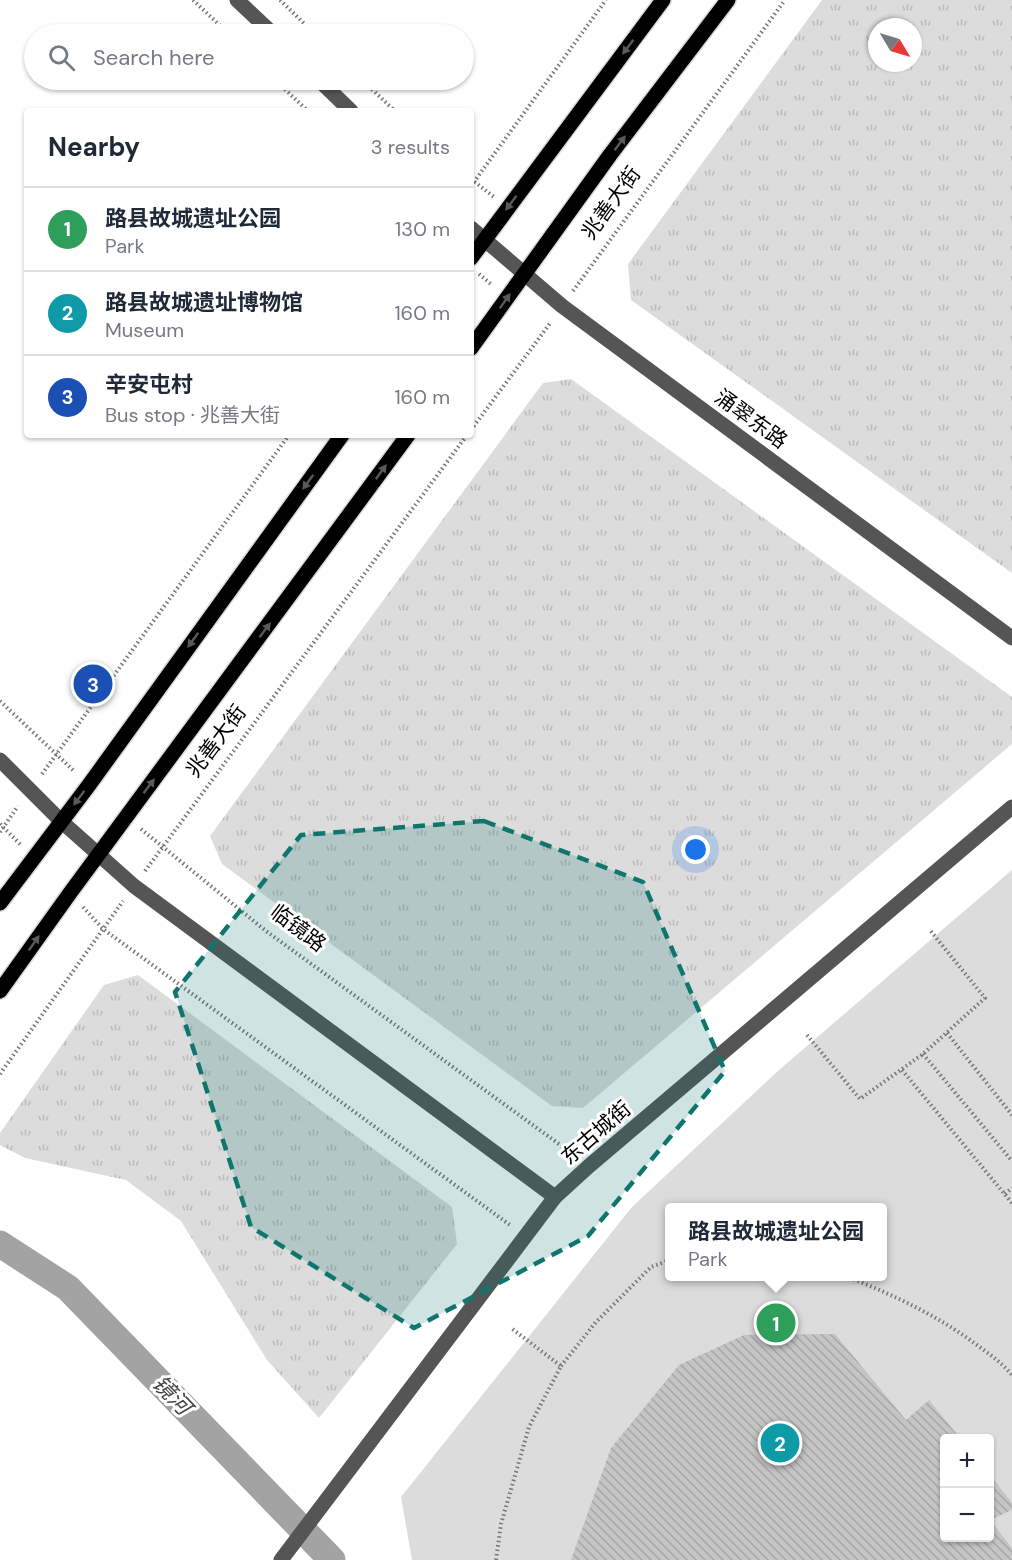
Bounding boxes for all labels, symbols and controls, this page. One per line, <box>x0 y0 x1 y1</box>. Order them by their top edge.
north arrow <box>868 18 922 72</box>
search box <box>24 24 474 90</box>
one-way arrow <box>622 38 634 54</box>
icon: search <box>45 41 78 74</box>
text: Search here <box>93 43 214 72</box>
text: Nearby <box>48 130 140 164</box>
text: 3 results <box>371 134 450 160</box>
one-way arrow <box>613 135 625 150</box>
street label: 兆善大街 <box>575 161 647 245</box>
one-way arrow <box>505 195 518 211</box>
text: 路县故城遗址公园 <box>105 204 281 233</box>
text: 1 <box>64 216 71 242</box>
text: 130 m <box>395 216 450 242</box>
text: Park <box>105 233 145 259</box>
text: 路县故城遗址博物馆 <box>105 288 303 317</box>
one-way arrow <box>499 293 511 309</box>
text: 2 <box>62 300 73 326</box>
text: 160 m <box>394 300 450 326</box>
text: Museum <box>105 317 184 343</box>
text: 辛安屯村 <box>105 370 193 399</box>
street label: 涌翠东路 <box>709 383 793 455</box>
text: 3 <box>61 384 74 410</box>
text: 160 m <box>394 384 450 410</box>
text: Bus stop · 兆善大街 <box>105 402 280 428</box>
one-way arrow <box>375 465 387 481</box>
one-way arrow <box>302 474 314 490</box>
one-way arrow <box>259 622 271 637</box>
one-way arrow <box>187 632 199 648</box>
pin: 3 <box>74 662 112 706</box>
street label: 兆善大街 <box>180 699 252 783</box>
one-way arrow <box>143 779 155 795</box>
one-way arrow <box>72 790 85 806</box>
your location <box>681 835 710 864</box>
street label: 临镜路 <box>264 898 332 958</box>
one-way arrow <box>28 936 40 952</box>
street label: 东古城街 <box>555 1095 637 1171</box>
popup <box>665 1203 887 1281</box>
text: 路县故城遗址公园 <box>688 1217 864 1246</box>
text: Park <box>688 1246 727 1272</box>
pin: 1 <box>756 1300 796 1346</box>
water label: 镜河 <box>146 1369 200 1424</box>
pin: 2 <box>760 1420 800 1466</box>
map controls <box>940 1434 994 1542</box>
button: + <box>940 1434 994 1488</box>
button: − <box>940 1488 994 1542</box>

